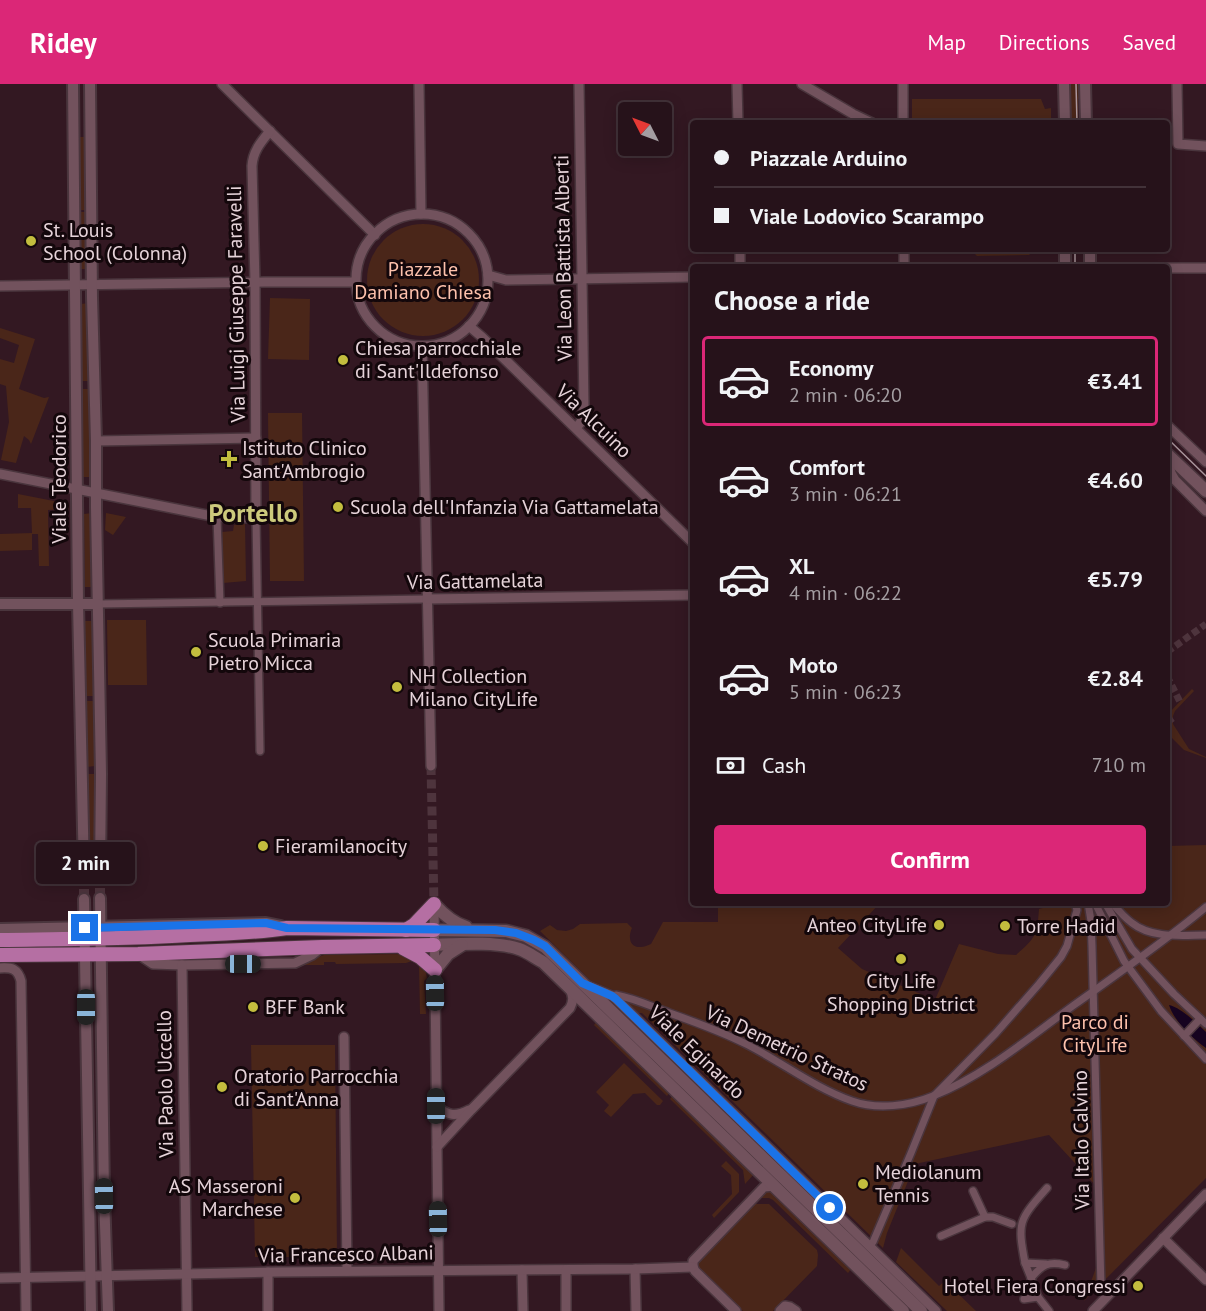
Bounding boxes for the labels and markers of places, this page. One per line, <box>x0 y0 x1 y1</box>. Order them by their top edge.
place label: St. Louis School (Colonna) <box>43 217 187 266</box>
marker: St. Louis School (Colonna) <box>24 234 38 248</box>
place label: Chiesa parrocchiale di Sant'Ildefonso <box>355 335 521 384</box>
marker: Chiesa parrocchiale di Sant'Ildefonso <box>336 353 350 367</box>
place label: Istituto Clinico Sant'Ambrogio <box>242 435 367 484</box>
marker: Istituto Clinico Sant'Ambrogio <box>220 450 238 468</box>
place label: Scuola dell'Infanzia Via Gattamelata <box>350 494 659 520</box>
marker: Scuola dell'Infanzia Via Gattamelata <box>331 500 345 514</box>
place label: Scuola Primaria Pietro Micca <box>208 627 341 676</box>
marker: Scuola Primaria Pietro Micca <box>189 645 203 659</box>
place label: NH Collection Milano CityLife <box>409 663 538 712</box>
marker: NH Collection Milano CityLife <box>390 680 404 694</box>
place label: Fieramilanocity <box>275 833 408 859</box>
marker: Fieramilanocity <box>256 839 270 853</box>
place label: Anteo CityLife <box>807 912 927 938</box>
place label: Torre Hadid <box>1017 913 1116 939</box>
marker: Anteo CityLife <box>932 918 946 932</box>
marker: Torre Hadid <box>998 919 1012 933</box>
marker: City Life Shopping District <box>894 952 908 966</box>
place label: City Life Shopping District <box>827 968 975 1017</box>
place label: BFF Bank <box>265 994 345 1020</box>
marker: BFF Bank <box>246 1000 260 1014</box>
place label: Oratorio Parrocchia di Sant'Anna <box>234 1063 398 1112</box>
marker: Oratorio Parrocchia di Sant'Anna <box>215 1080 229 1094</box>
place label: Mediolanum Tennis <box>875 1159 982 1208</box>
place label: AS Masseroni Marchese <box>169 1173 283 1222</box>
marker: Mediolanum Tennis <box>856 1177 870 1191</box>
marker: AS Masseroni Marchese <box>288 1191 302 1205</box>
place label: Hotel Fiera Congressi <box>944 1273 1126 1299</box>
marker: Hotel Fiera Congressi <box>1131 1279 1145 1293</box>

